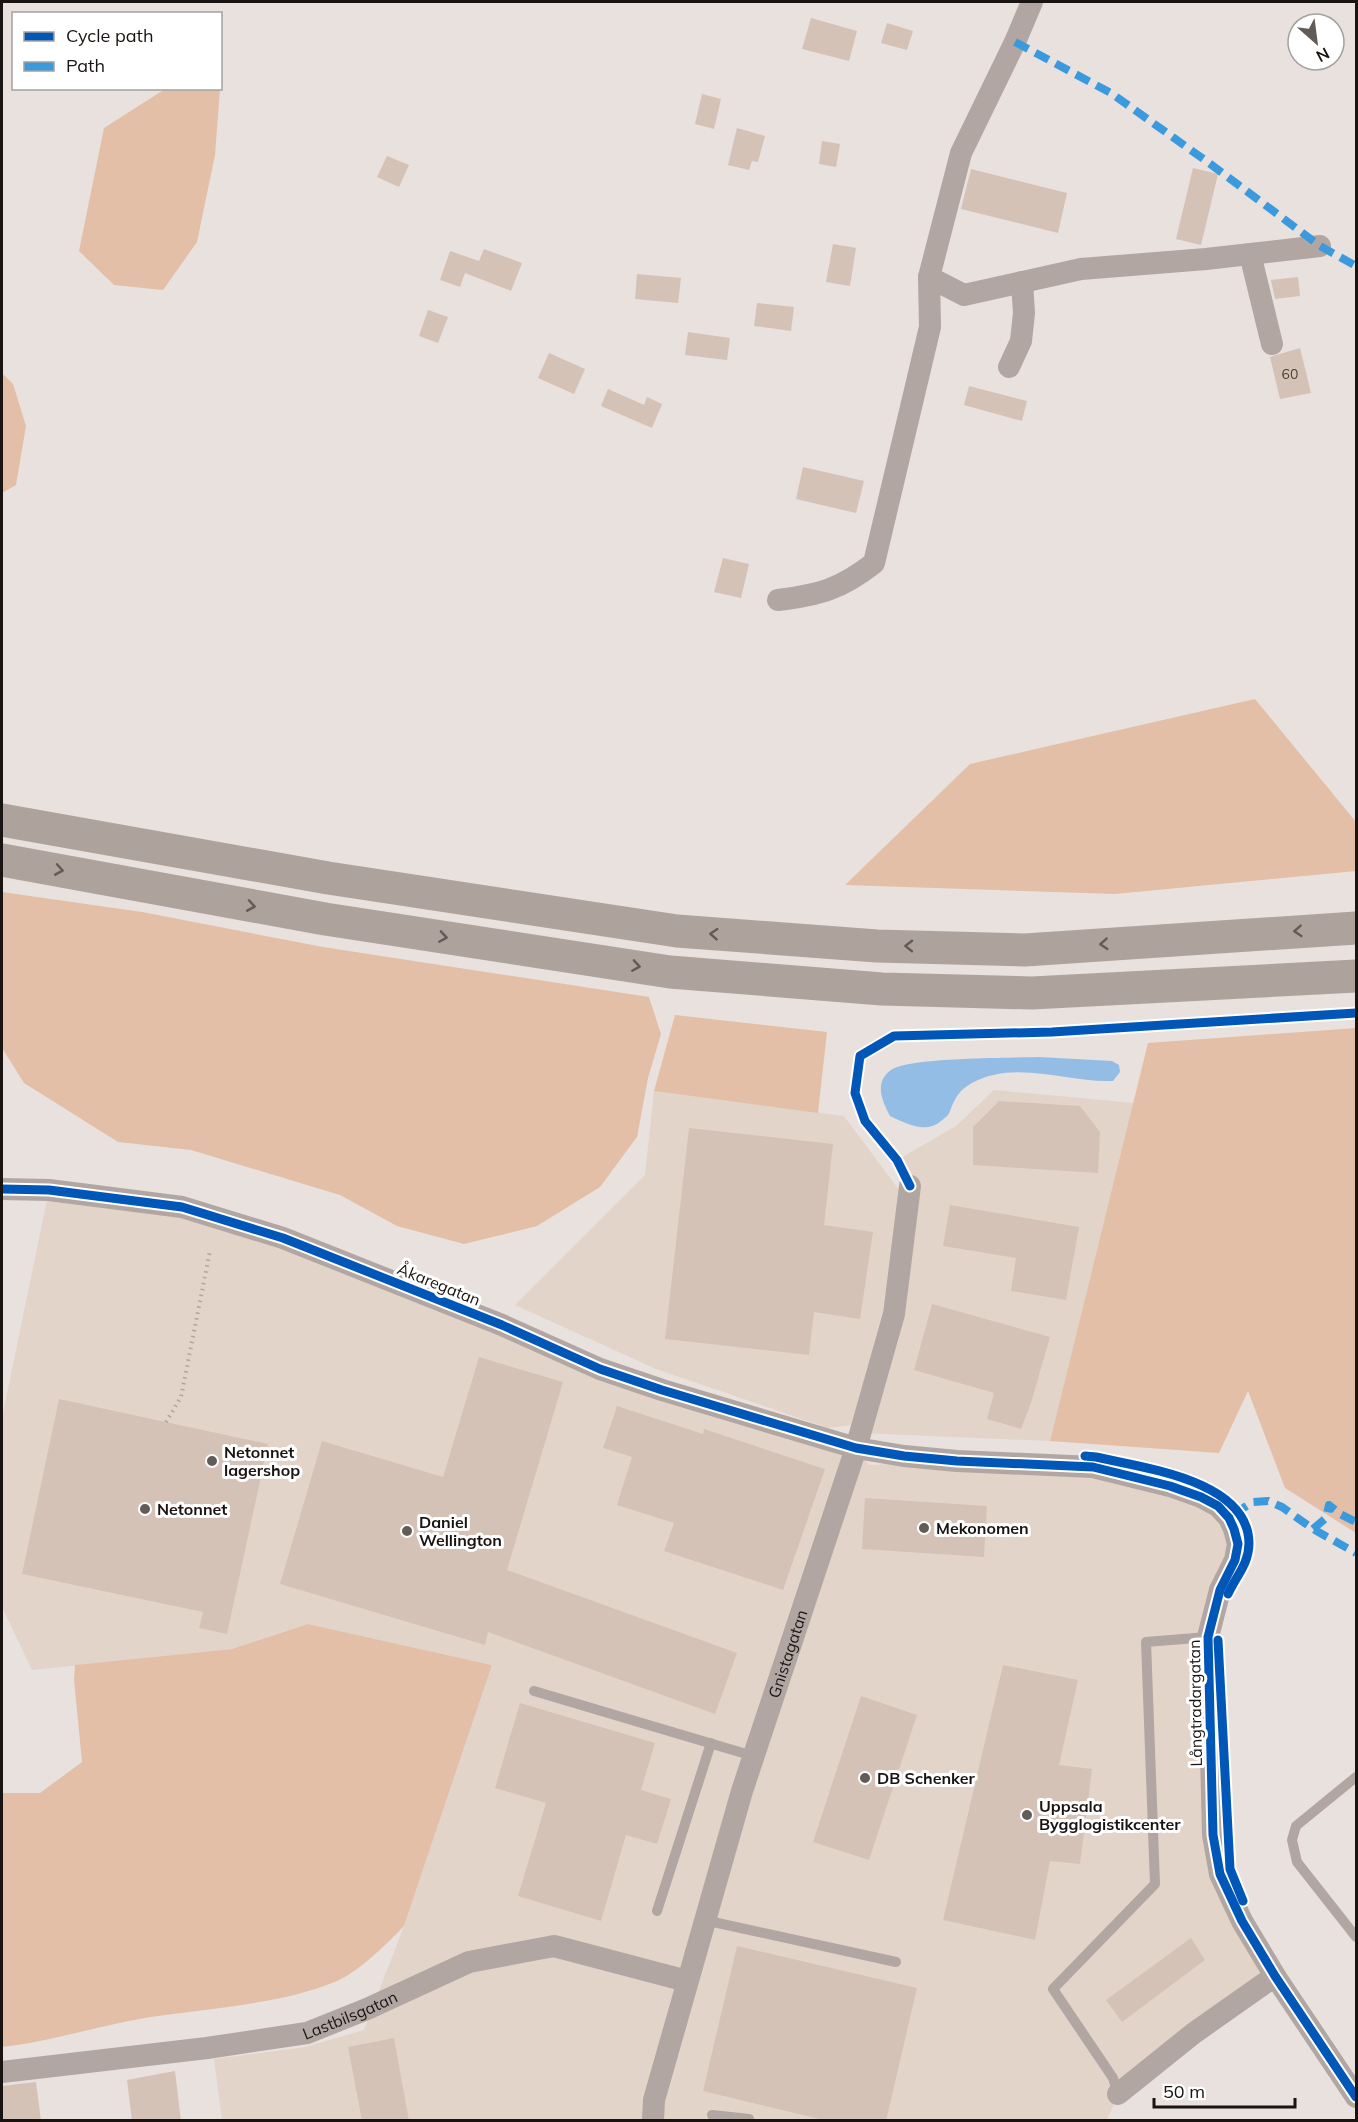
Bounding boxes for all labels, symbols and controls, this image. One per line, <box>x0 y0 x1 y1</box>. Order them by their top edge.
legend <box>12 12 222 90</box>
north arrow <box>1286 12 1346 72</box>
text: Cycle path <box>66 24 153 47</box>
text: N <box>1313 44 1333 67</box>
text: Path <box>66 54 105 77</box>
house number: 60 <box>1282 365 1298 383</box>
one-way arrow <box>54 864 64 876</box>
one-way arrow <box>245 899 255 912</box>
one-way arrow <box>1294 925 1303 938</box>
one-way arrow <box>710 927 719 940</box>
one-way arrow <box>439 931 448 943</box>
one-way arrow <box>1099 938 1108 951</box>
one-way arrow <box>904 940 913 953</box>
one-way arrow <box>631 960 641 972</box>
street label: Åkaregatan <box>395 1258 483 1310</box>
place label: Netonnet lagershop <box>224 1442 300 1480</box>
marker: Netonnet lagershop <box>205 1454 219 1468</box>
place label: Netonnet <box>157 1499 227 1519</box>
marker: Netonnet <box>138 1502 152 1516</box>
place label: Daniel Wellington <box>419 1512 502 1550</box>
place label: Mekonomen <box>936 1518 1029 1538</box>
marker: Mekonomen <box>917 1521 931 1535</box>
marker: Daniel Wellington <box>400 1524 414 1538</box>
street label: Gnistagatan <box>764 1607 812 1700</box>
street label: Långtradargatan <box>1184 1639 1206 1767</box>
place label: DB Schenker <box>877 1768 976 1788</box>
marker: DB Schenker <box>858 1771 872 1785</box>
place label: Uppsala Bygglogistikcenter <box>1039 1796 1181 1834</box>
marker: Uppsala Bygglogistikcenter <box>1020 1808 1034 1822</box>
street label: Lastbilsgatan <box>300 1986 401 2044</box>
scale bar <box>1154 2071 1295 2109</box>
text: 50 m <box>1163 2080 1205 2103</box>

